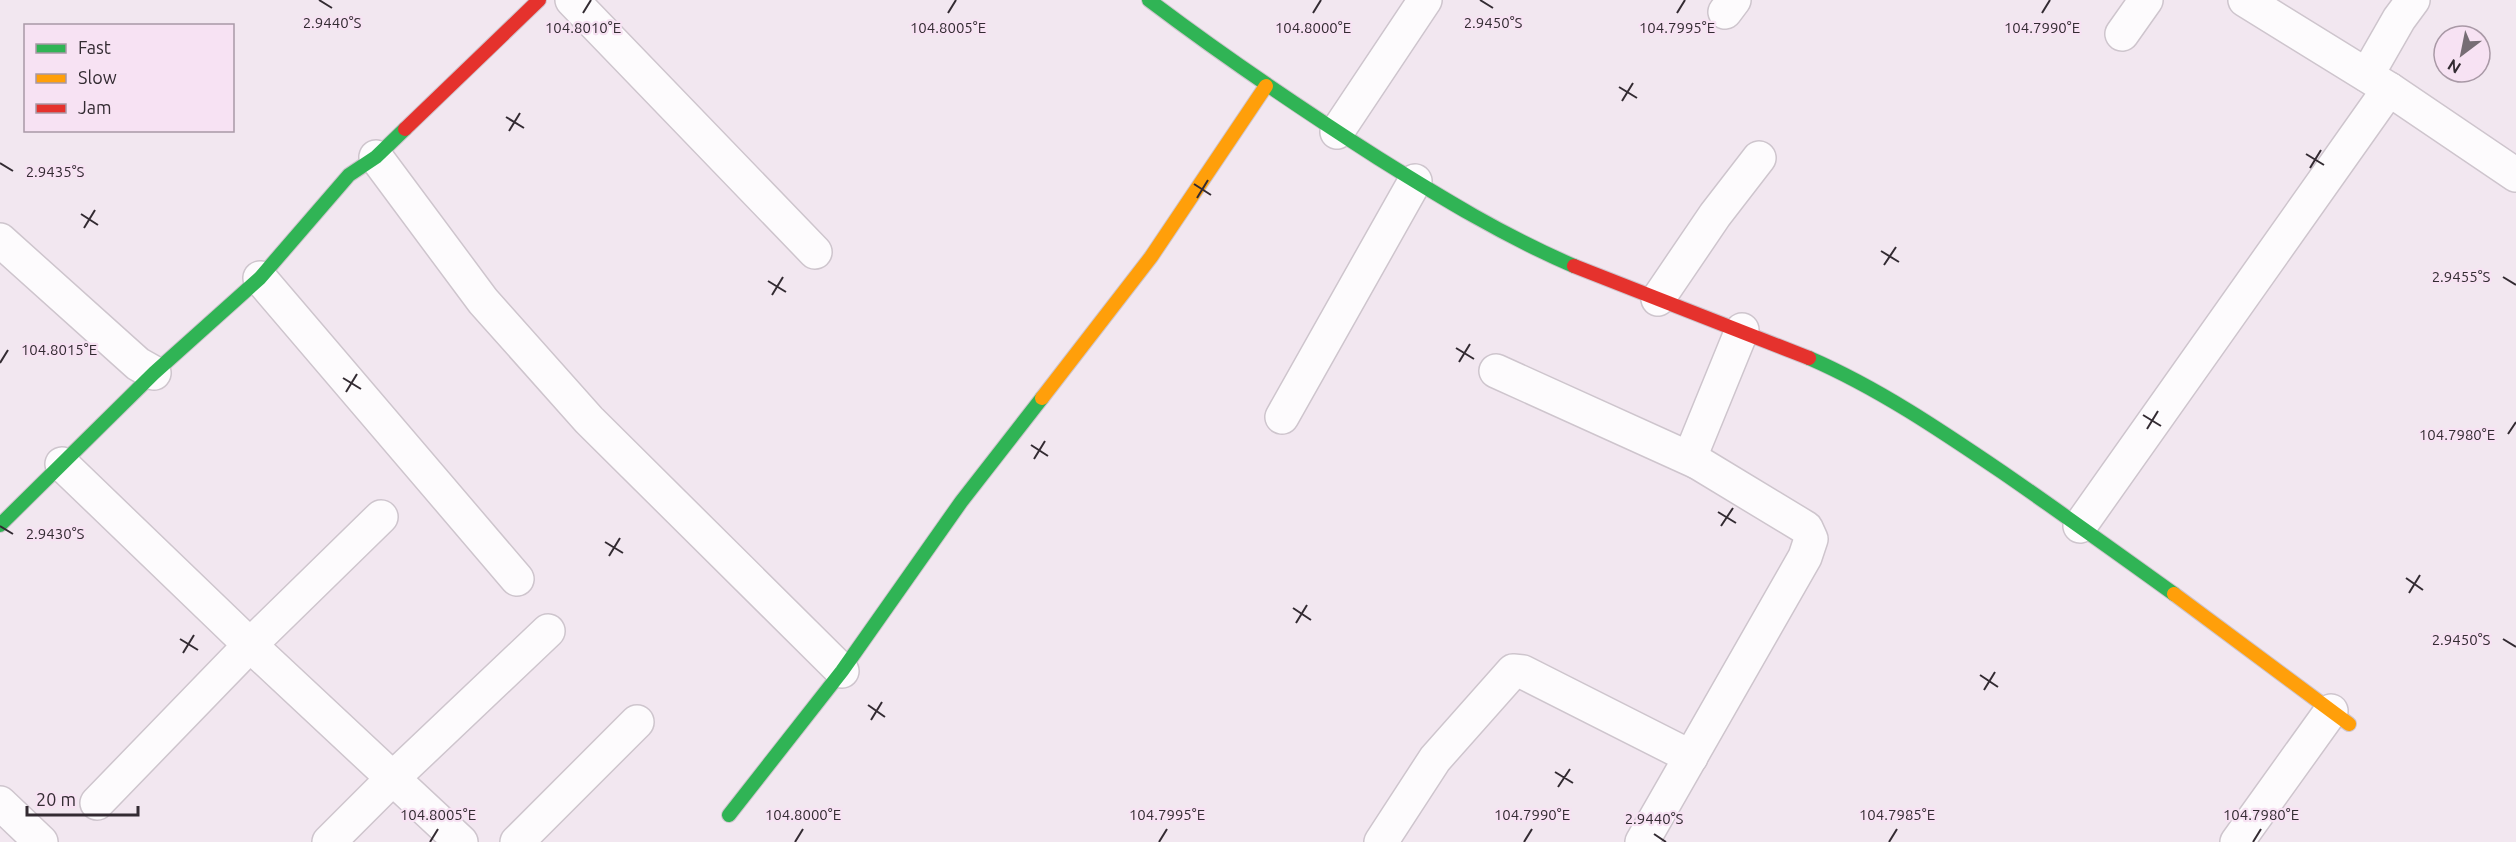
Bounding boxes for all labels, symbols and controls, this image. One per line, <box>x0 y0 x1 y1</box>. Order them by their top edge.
text: 2.9440°S <box>303 14 361 31</box>
text: 2.9450°S <box>1464 14 1522 31</box>
text: 104.8010°E <box>545 19 621 36</box>
text: 104.8005°E <box>910 19 986 36</box>
text: 104.8000°E <box>1275 19 1351 36</box>
text: 104.7995°E <box>1639 19 1715 36</box>
text: 104.7990°E <box>2004 19 2080 36</box>
legend <box>24 24 234 132</box>
north arrow <box>2432 24 2492 84</box>
text: Fast <box>78 37 111 57</box>
text: N <box>2444 56 2464 78</box>
text: Slow <box>78 67 117 87</box>
text: Jam <box>78 97 112 117</box>
text: 2.9435°S <box>26 163 84 180</box>
text: 2.9455°S <box>2432 268 2490 285</box>
text: 104.8015°E <box>21 341 97 358</box>
text: 104.7980°E <box>2419 426 2495 443</box>
text: 2.9430°S <box>26 525 84 542</box>
text: 2.9450°S <box>2432 631 2490 648</box>
scale bar <box>27 779 138 817</box>
text: 20 m <box>36 789 76 809</box>
text: 104.8005°E <box>400 806 476 823</box>
text: 104.8000°E <box>765 806 841 823</box>
text: 104.7995°E <box>1129 806 1205 823</box>
text: 104.7990°E <box>1494 806 1570 823</box>
text: 104.7985°E <box>1859 806 1935 823</box>
text: 104.7980°E <box>2223 806 2299 823</box>
text: 2.9440°S <box>1625 810 1683 827</box>

